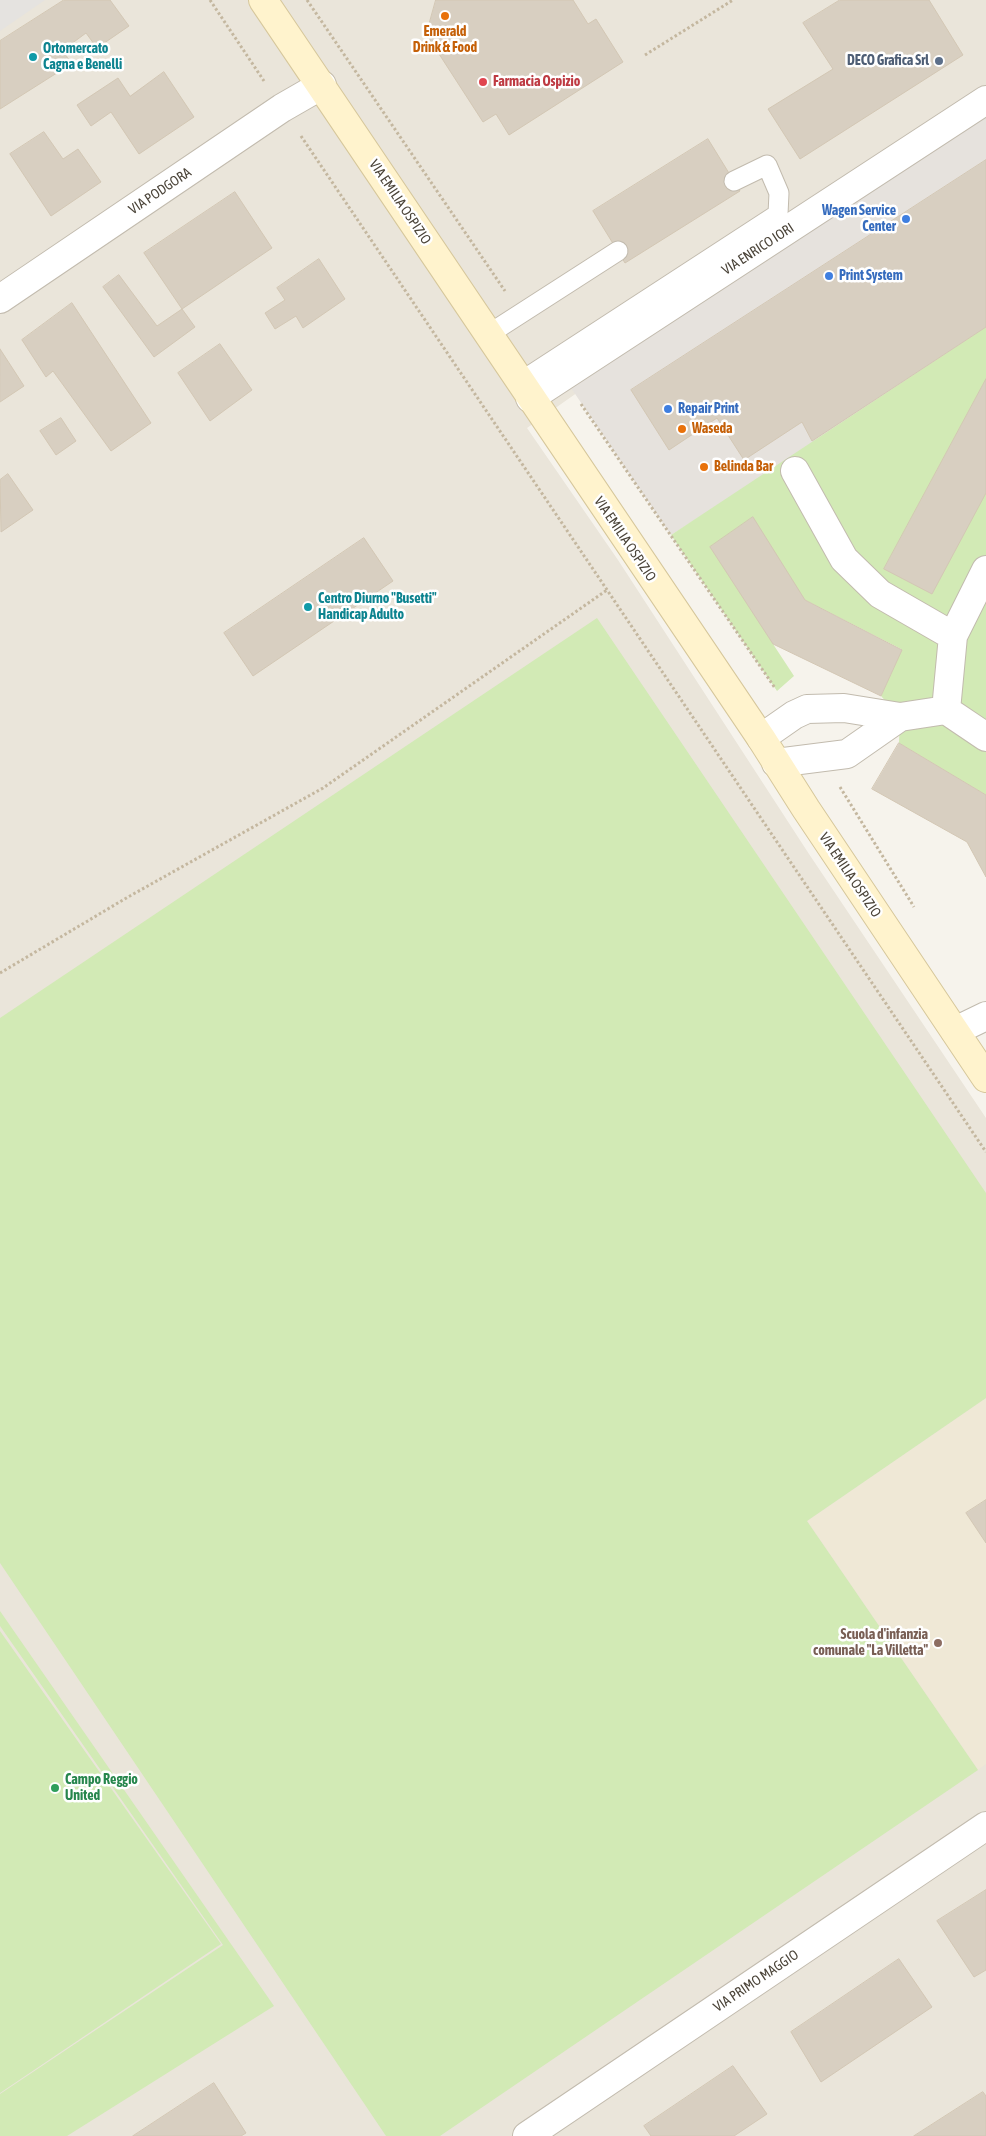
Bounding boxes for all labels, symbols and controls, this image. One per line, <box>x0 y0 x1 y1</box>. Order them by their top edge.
marker: Emerald Drink & Food <box>439 10 451 22</box>
place label: Emerald Drink & Food <box>413 24 477 56</box>
place label: Ortomercato Cagna e Benelli <box>43 41 122 74</box>
marker: Ortomercato Cagna e Benelli <box>27 51 39 63</box>
place label: DECO Grafica Srl <box>847 53 929 69</box>
marker: DECO Grafica Srl <box>933 55 945 67</box>
place label: Farmacia Ospizio <box>493 74 580 90</box>
marker: Farmacia Ospizio <box>477 76 489 88</box>
street label: VIA EMILIA OSPIZIO <box>366 157 434 247</box>
street label: VIA PODGORA <box>126 164 194 218</box>
place label: Wagen Service Center <box>822 203 896 236</box>
marker: Wagen Service Center <box>900 213 912 225</box>
street label: VIA ENRICO IORI <box>719 220 797 278</box>
place label: Print System <box>839 268 903 284</box>
marker: Print System <box>823 270 835 282</box>
place label: Repair Print <box>678 401 739 417</box>
marker: Repair Print <box>662 403 674 415</box>
place label: Waseda <box>692 421 733 437</box>
marker: Waseda <box>676 423 688 435</box>
place label: Belinda Bar <box>714 459 773 475</box>
marker: Belinda Bar <box>698 461 710 473</box>
street label: VIA EMILIA OSPIZIO <box>591 494 659 584</box>
place label: Centro Diurno "Busetti" Handicap Adulto <box>318 591 436 624</box>
marker: Centro Diurno "Busetti" Handicap Adulto <box>302 601 314 613</box>
street label: VIA EMILIA OSPIZIO <box>816 830 884 920</box>
place label: Scuola d'infanzia comunale "La Villetta" <box>813 1627 928 1660</box>
marker: Scuola d'infanzia comunale "La Villetta" <box>932 1637 944 1649</box>
place label: Campo Reggio United <box>65 1772 138 1804</box>
marker: Campo Reggio United <box>49 1782 61 1794</box>
street label: VIA PRIMO MAGGIO <box>710 1946 802 2016</box>

